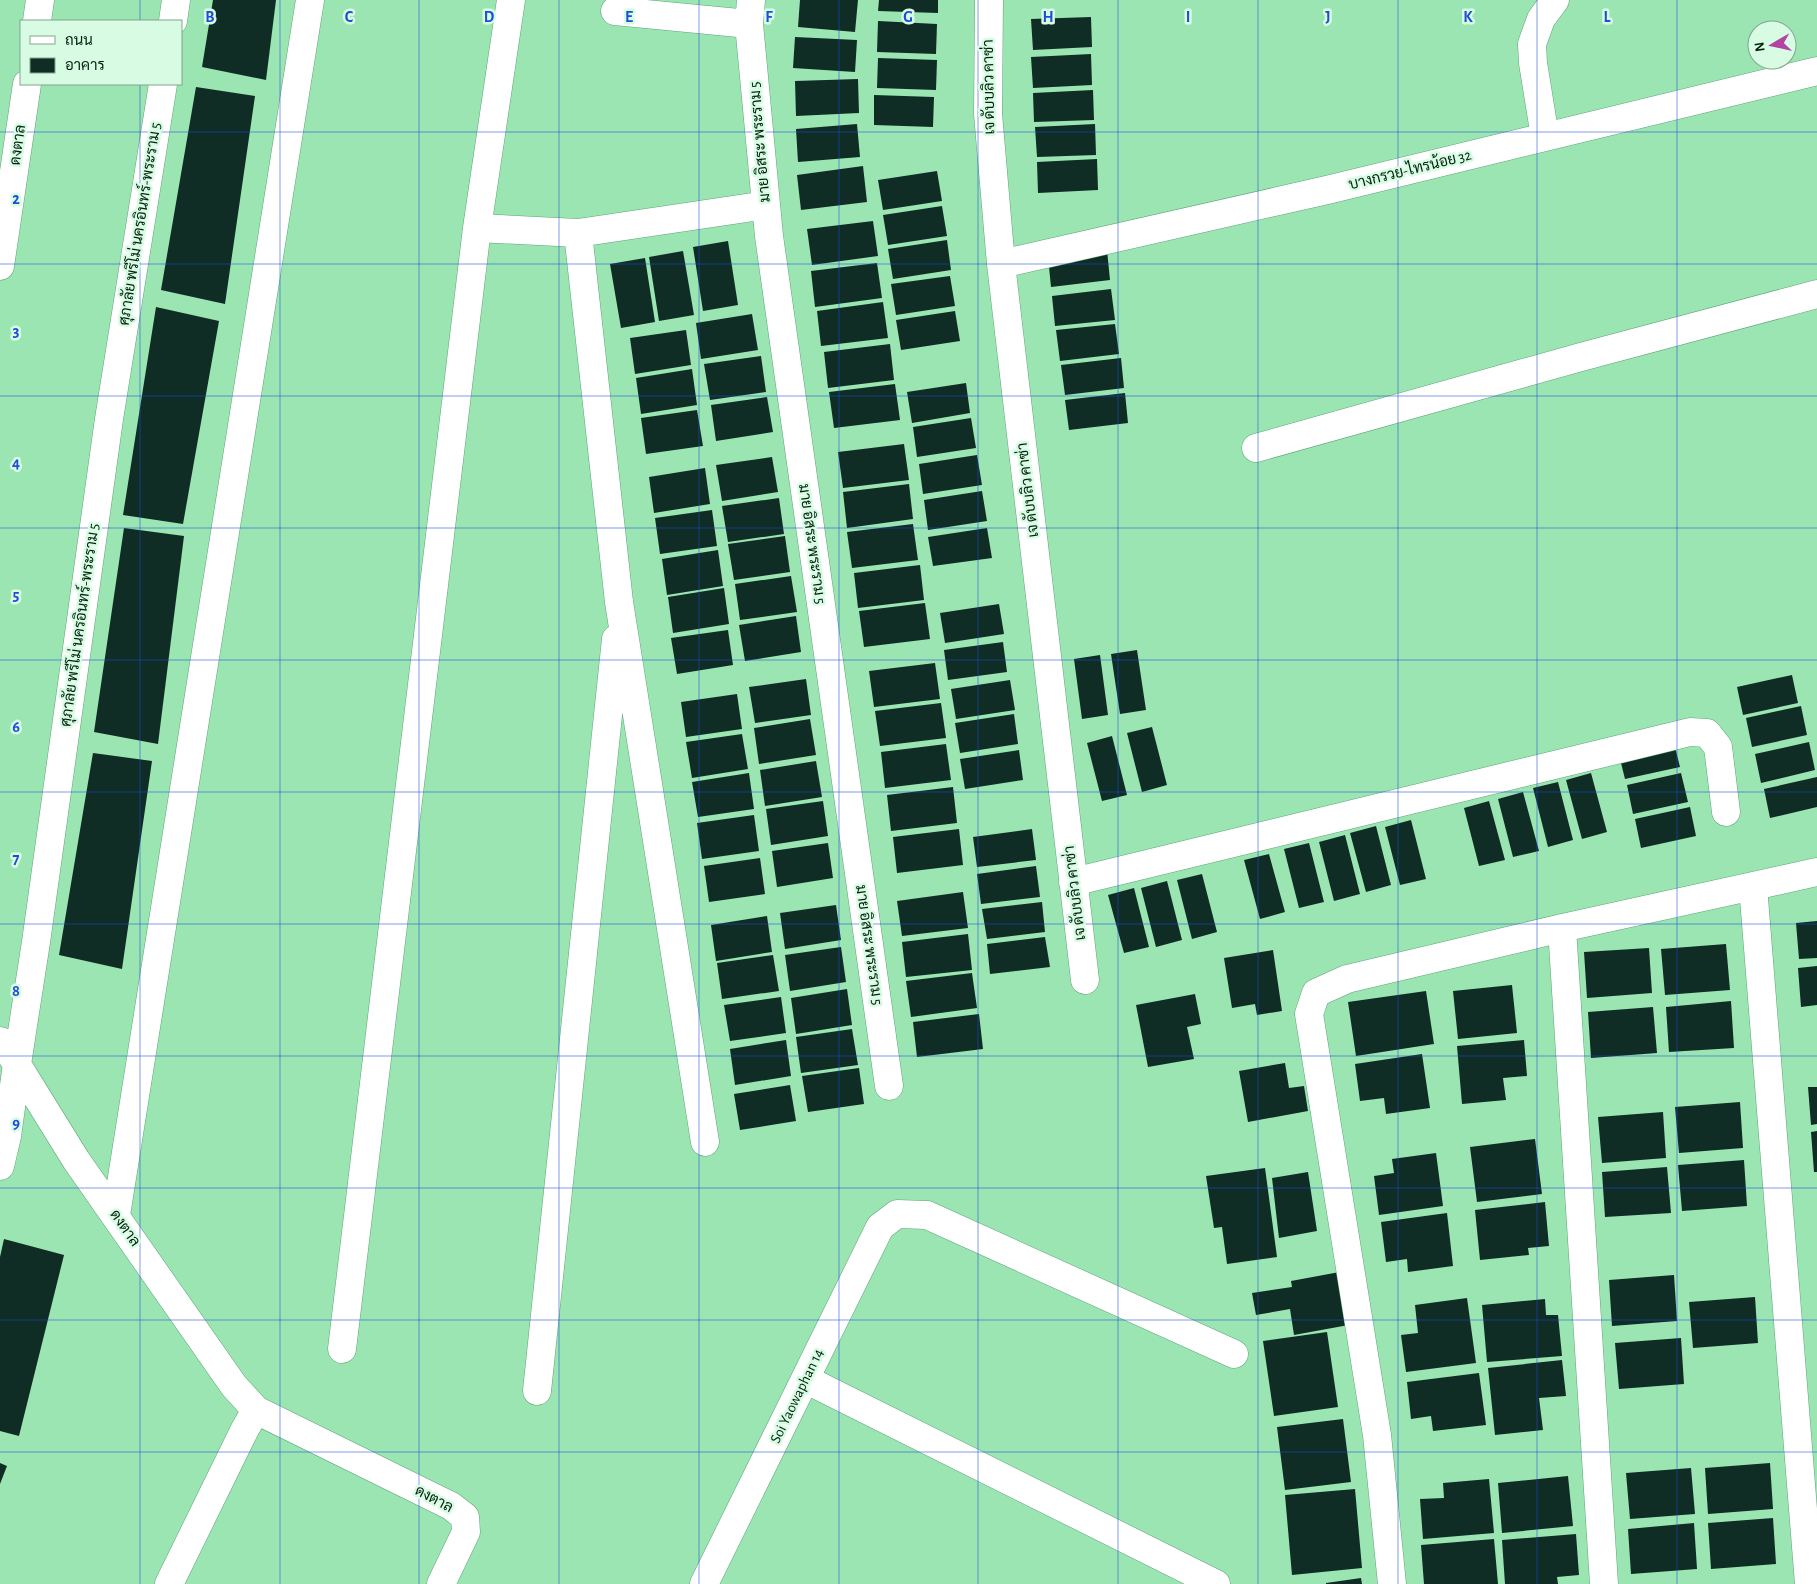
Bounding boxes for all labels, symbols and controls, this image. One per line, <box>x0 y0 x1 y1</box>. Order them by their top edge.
text: B <box>205 9 215 25</box>
text: C <box>345 9 354 25</box>
text: D <box>484 9 495 25</box>
text: E <box>625 9 633 25</box>
text: F <box>765 9 773 25</box>
text: G <box>903 9 913 25</box>
text: H <box>1042 9 1054 25</box>
text: I <box>1186 9 1190 25</box>
text: J <box>1325 9 1331 25</box>
text: K <box>1463 9 1473 25</box>
text: L <box>1604 9 1611 25</box>
legend <box>20 20 182 85</box>
north arrow <box>1747 20 1797 70</box>
text: ถนน <box>65 33 93 48</box>
street label: เจ ดับบลิว คาซ่า <box>978 39 997 135</box>
text: N <box>1752 41 1768 53</box>
text: อาคาร <box>65 58 105 73</box>
street label: มาย อิสระ พระราม 5 <box>745 81 773 203</box>
street label: ศุภาลัย พรีโม่ นครอินทร์-พระราม 5 <box>114 121 166 327</box>
street label: ดงตาล <box>8 124 28 166</box>
street label: บางกรวย-ไทรน้อย 32 <box>1346 145 1473 193</box>
text: 2 <box>12 191 20 207</box>
text: 3 <box>13 323 20 339</box>
street label: เจ ดับบลิว คาซ่า <box>1012 442 1041 539</box>
text: 4 <box>12 455 20 471</box>
street label: มาย อิสระ พระราม 5 <box>796 483 830 605</box>
street label: ศุภาลัย พรีโม่ นครอินทร์-พระราม 5 <box>55 522 105 728</box>
text: 5 <box>13 587 20 603</box>
text: 6 <box>12 719 20 735</box>
street label: เจ ดับบลิว คาซ่า <box>1059 845 1088 942</box>
text: 7 <box>13 851 20 867</box>
street label: มาย อิสระ พระราม 5 <box>853 884 887 1006</box>
text: 8 <box>12 983 20 999</box>
text: 9 <box>12 1115 20 1131</box>
street label: ดงตาล <box>107 1207 143 1249</box>
street label: Soi Yaowaphan 14 <box>768 1346 826 1446</box>
street label: ดงตาล <box>412 1483 456 1515</box>

